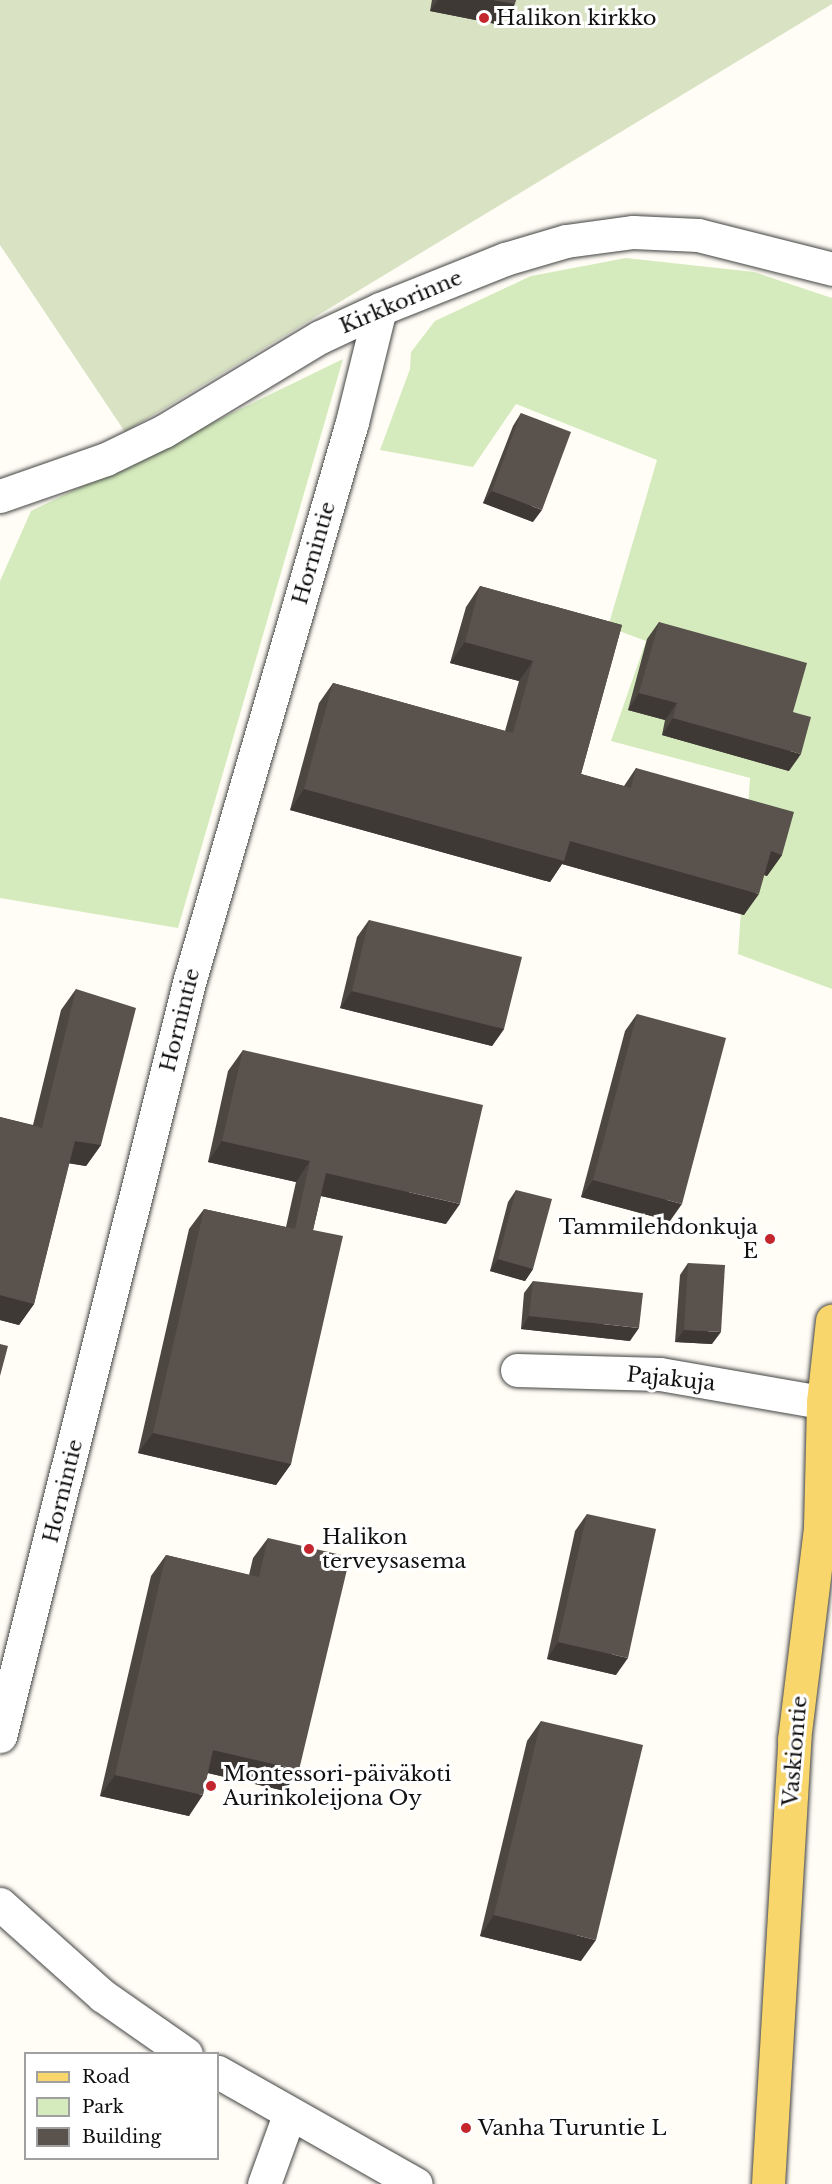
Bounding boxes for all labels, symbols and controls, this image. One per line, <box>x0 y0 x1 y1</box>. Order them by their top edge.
place label: Halikon kirkko <box>496 5 656 31</box>
marker: Halikon kirkko <box>477 11 491 25</box>
street label: Kirkkorinne <box>336 265 466 339</box>
street label: Hornintie <box>287 499 341 607</box>
street label: Hornintie <box>155 966 205 1074</box>
place label: Tammilehdonkuja E <box>559 1214 758 1264</box>
marker: Tammilehdonkuja E <box>763 1232 777 1246</box>
street label: Pajakuja <box>626 1362 716 1396</box>
street label: Hornintie <box>38 1437 88 1545</box>
place label: Halikon terveysasema <box>322 1524 466 1574</box>
marker: Halikon terveysasema <box>300 1540 318 1558</box>
street label: Vaskiontie <box>778 1695 812 1807</box>
place label: Montessori-päiväkoti Aurinkoleijona Oy <box>223 1761 451 1811</box>
marker: Montessori-päiväkoti Aurinkoleijona Oy <box>204 1779 218 1793</box>
legend <box>24 2052 219 2160</box>
text: Road <box>82 2066 130 2088</box>
text: Park <box>82 2096 124 2118</box>
place label: Vanha Turuntie L <box>478 2115 667 2141</box>
marker: Vanha Turuntie L <box>459 2121 473 2135</box>
text: Building <box>82 2126 161 2148</box>

